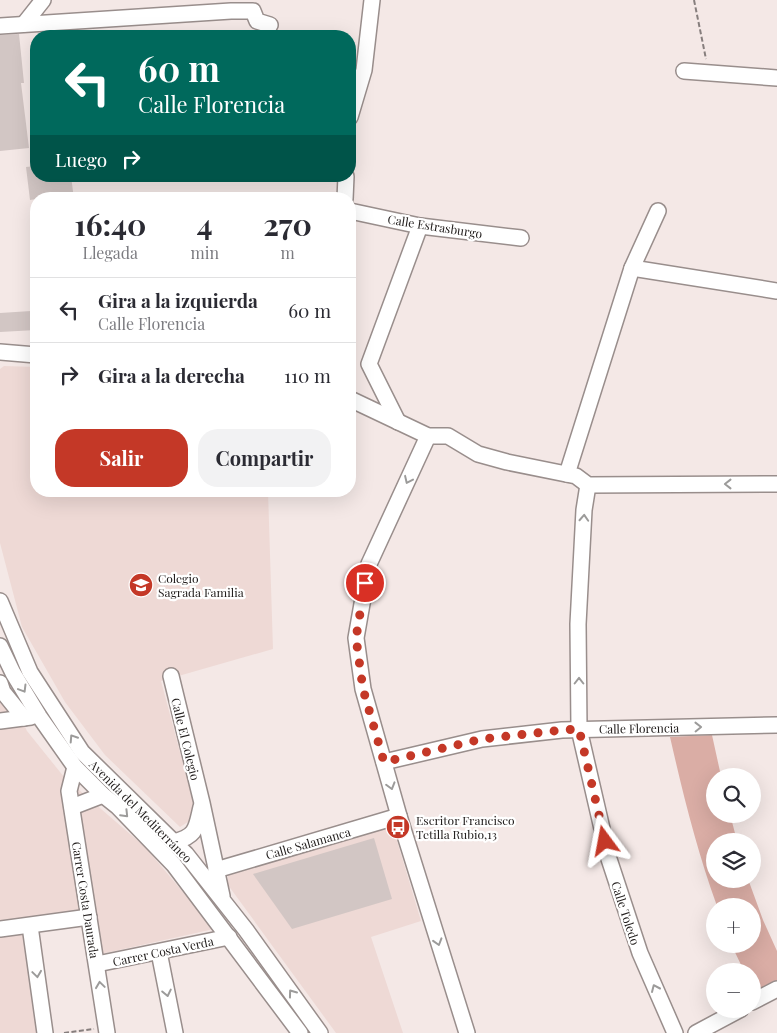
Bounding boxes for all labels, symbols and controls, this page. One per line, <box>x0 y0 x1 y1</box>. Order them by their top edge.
text: 60 m <box>138 44 220 91</box>
icon: left <box>55 50 120 115</box>
text: Calle Florencia <box>138 89 285 119</box>
icon: right <box>117 145 145 173</box>
text: Luego <box>55 146 107 172</box>
text: 16:40 <box>74 204 146 244</box>
text: 4 <box>197 204 213 244</box>
text: 270 <box>263 204 312 244</box>
street label: Calle Estrasburgo <box>387 211 484 241</box>
text: Llegada <box>83 242 138 263</box>
text: min <box>191 242 219 263</box>
text: m <box>280 242 295 263</box>
text: Gira a la izquierda <box>98 287 258 313</box>
icon: left <box>55 296 83 324</box>
text: 60 m <box>288 297 331 323</box>
text: Calle Florencia <box>98 313 205 334</box>
icon: right <box>55 361 83 389</box>
text: Gira a la derecha <box>98 362 245 388</box>
text: 110 m <box>284 362 331 388</box>
button: Salir <box>55 429 188 487</box>
button: Compartir <box>198 429 331 487</box>
one-way arrow <box>404 475 414 484</box>
one-way arrow <box>724 479 732 489</box>
one-way arrow <box>578 514 589 522</box>
pin <box>344 562 386 604</box>
icon: arrive <box>351 569 379 597</box>
place label: Colegio Sagrada Familia <box>158 570 244 600</box>
school or university icon: Colegio Sagrada Familia <box>128 572 154 598</box>
one-way arrow <box>574 676 584 684</box>
one-way arrow <box>16 683 26 692</box>
street label: Calle El Colegio <box>168 696 204 782</box>
street label: Calle Florencia <box>599 719 679 737</box>
one-way arrow <box>694 722 702 732</box>
one-way arrow <box>70 734 79 744</box>
street label: Avenida del Mediterráneo <box>86 756 196 866</box>
map controls <box>706 768 761 1018</box>
button: search <box>706 768 761 823</box>
one-way arrow <box>385 782 395 790</box>
one-way arrow <box>119 808 128 817</box>
place label: Escritor Francisco Tetilla Rubio,13 <box>416 812 515 842</box>
bus stop icon: Escritor Francisco Tetilla Rubio,13 <box>385 814 411 840</box>
position arrow <box>578 814 630 866</box>
street label: Calle Salamanca <box>264 823 352 863</box>
button: layers <box>706 833 761 888</box>
street label: Carrer Costa Daurada <box>69 841 103 960</box>
street label: Calle Toledo <box>608 879 644 947</box>
button: + <box>706 898 761 953</box>
street label: Carrer Costa Verda <box>111 933 215 969</box>
one-way arrow <box>433 937 443 945</box>
button: − <box>706 963 761 1018</box>
one-way arrow <box>31 970 41 978</box>
one-way arrow <box>95 980 105 989</box>
one-way arrow <box>651 984 662 993</box>
one-way arrow <box>161 988 172 997</box>
one-way arrow <box>289 990 298 999</box>

